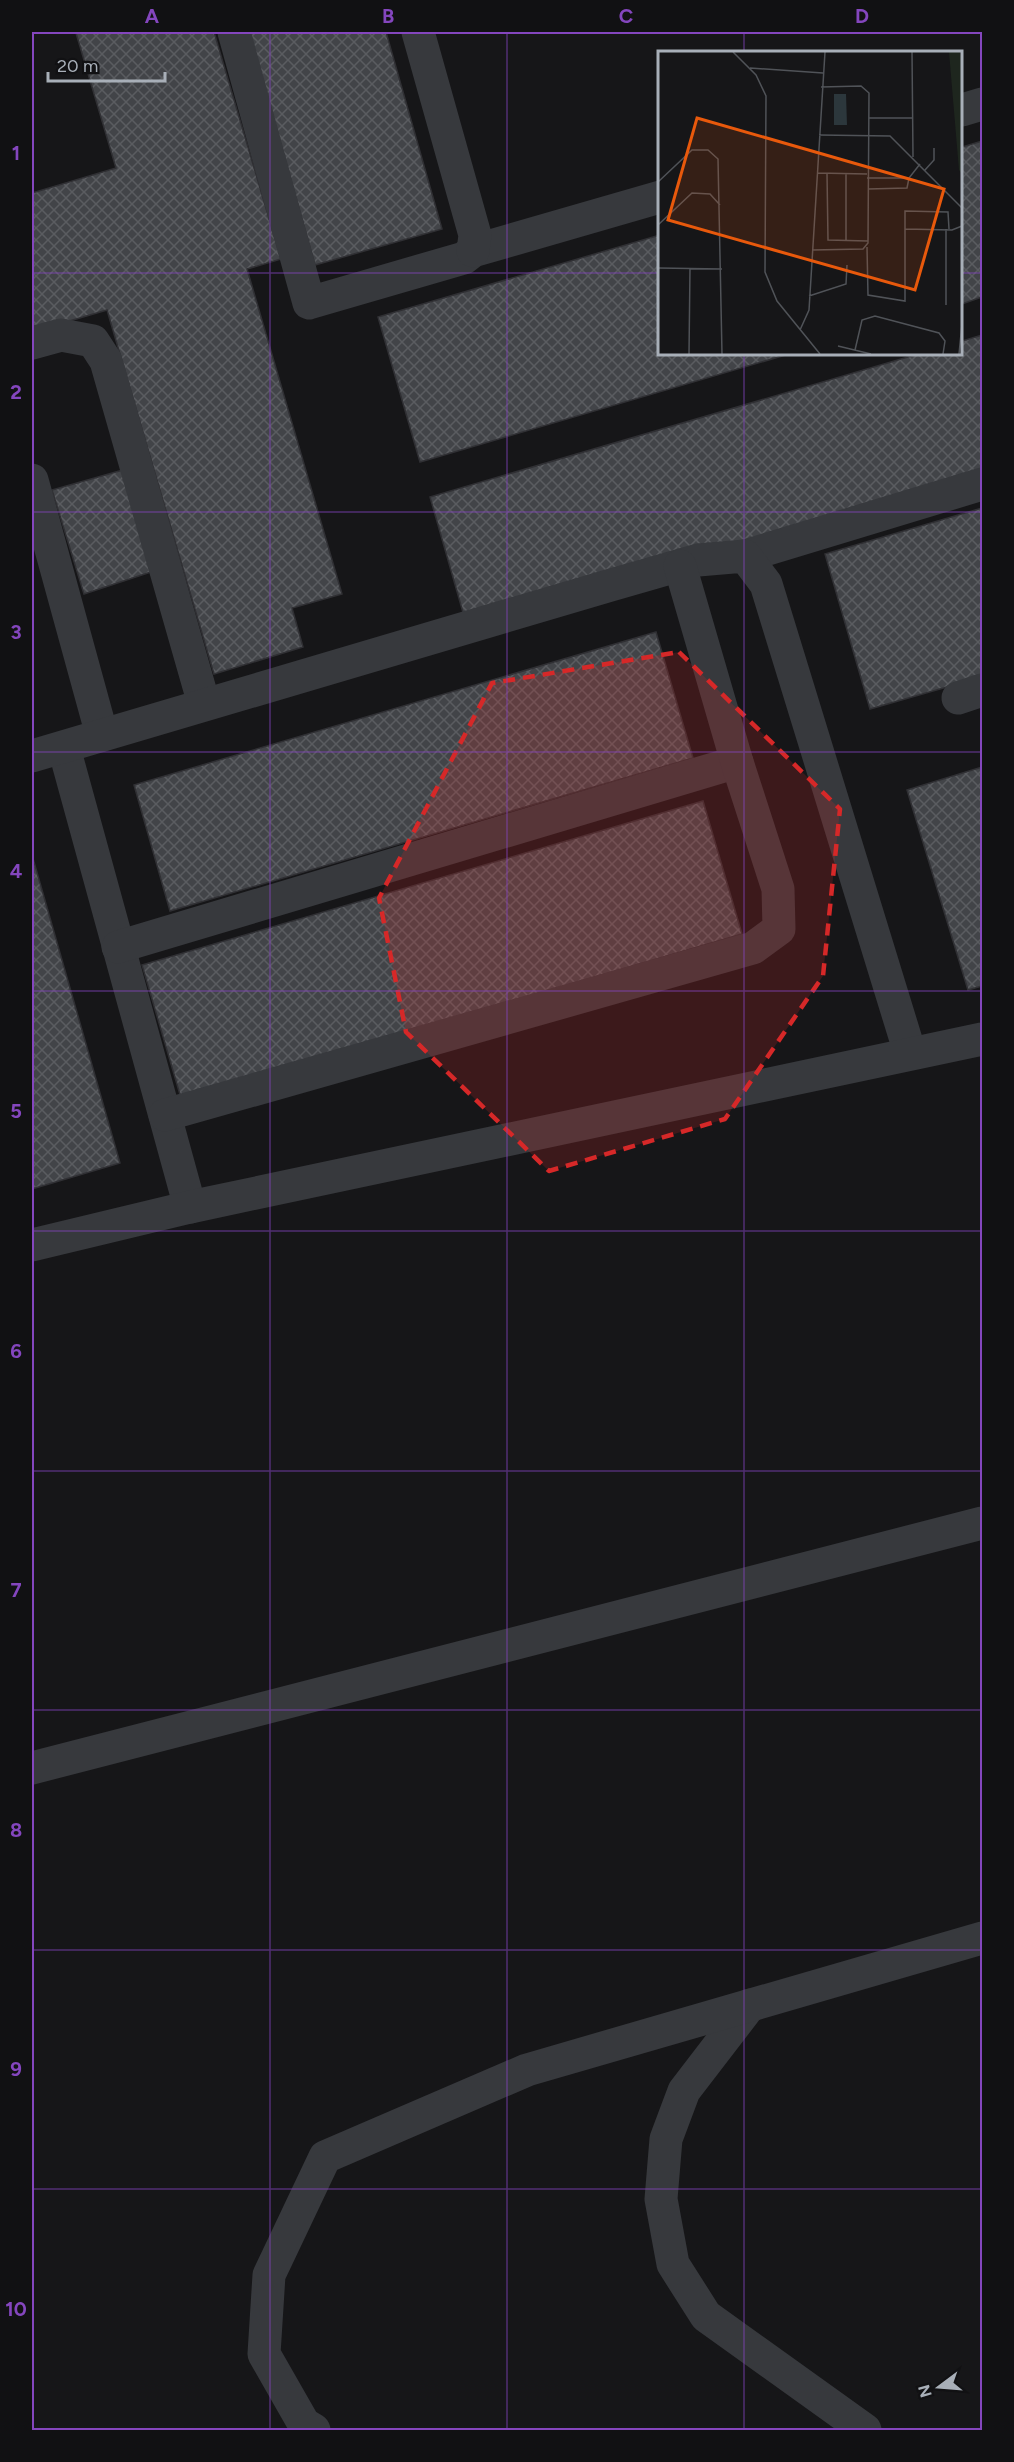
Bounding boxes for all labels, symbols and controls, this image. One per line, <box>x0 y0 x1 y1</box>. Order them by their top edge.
text: A <box>145 4 160 28</box>
text: B <box>382 4 394 28</box>
text: C <box>619 4 633 28</box>
text: D <box>855 4 869 28</box>
scale bar <box>48 45 165 83</box>
inset map <box>658 51 963 356</box>
text: 20 m <box>57 55 98 77</box>
text: 1 <box>12 141 20 165</box>
text: 2 <box>10 380 22 404</box>
text: 3 <box>10 620 22 644</box>
text: 4 <box>10 859 23 883</box>
text: 5 <box>10 1099 22 1123</box>
text: 6 <box>10 1339 22 1363</box>
text: 7 <box>10 1578 22 1602</box>
text: 8 <box>10 1818 22 1842</box>
text: 9 <box>10 2057 22 2081</box>
text: 10 <box>5 2297 27 2321</box>
north arrow <box>909 2357 969 2417</box>
text: N <box>914 2382 936 2400</box>

